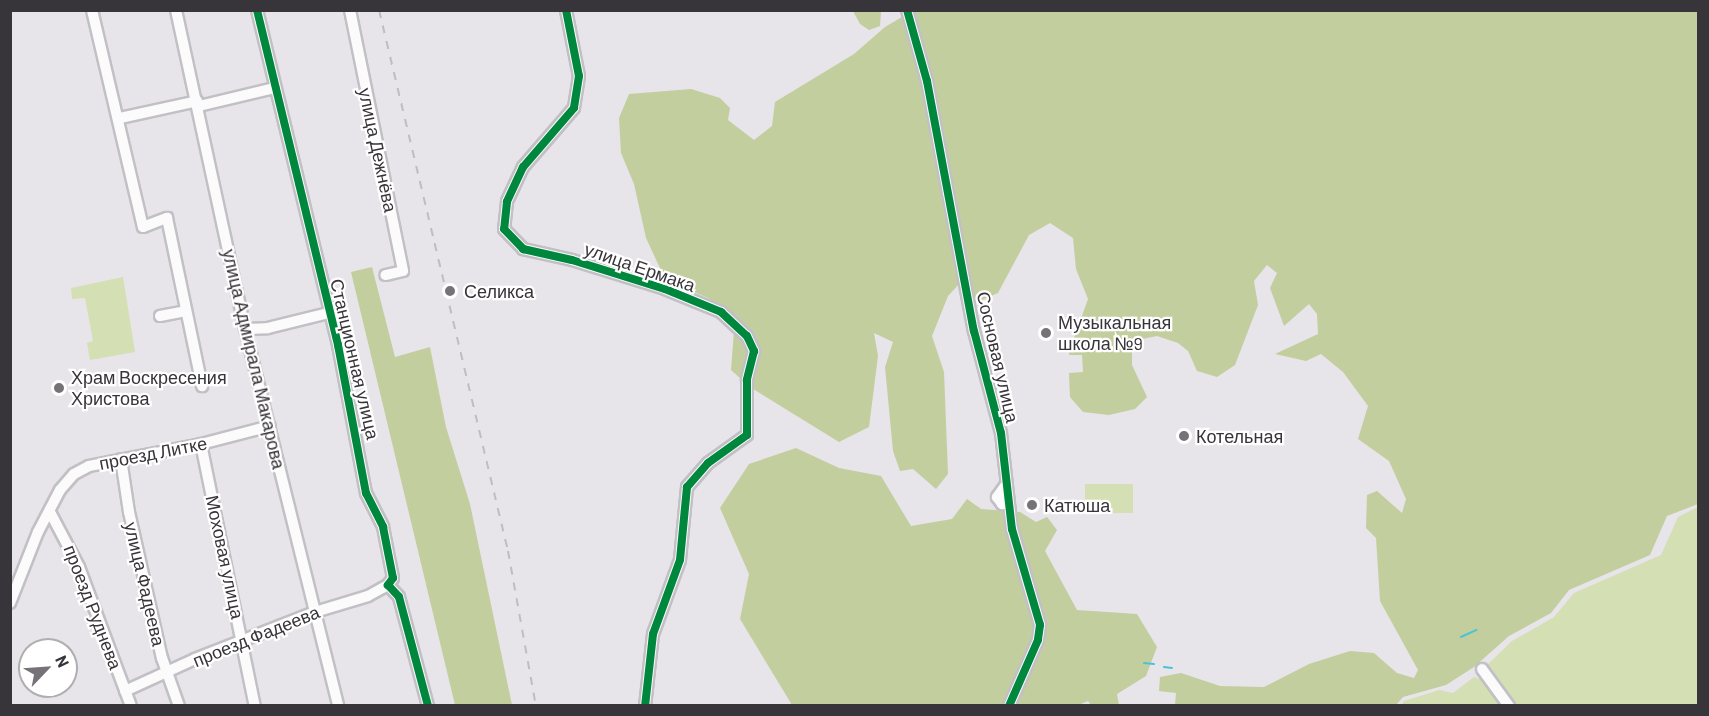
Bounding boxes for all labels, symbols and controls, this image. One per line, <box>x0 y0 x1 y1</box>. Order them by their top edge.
street label: улица Дежнёва <box>354 86 402 214</box>
street label: улица Ермака <box>582 238 698 296</box>
street label: улица Адмирала Макарова <box>218 247 290 471</box>
street label: Станционная улица <box>326 277 384 441</box>
place label: Селикса <box>464 280 534 302</box>
marker: Селикса <box>441 282 459 300</box>
street label: Сосновая улица <box>972 289 1024 425</box>
place label: Музыкальная школа №9 <box>1058 312 1171 354</box>
marker: Музыкальная школа №9 <box>1039 326 1053 340</box>
place label: Храм Воскресения Христова <box>71 367 227 410</box>
marker: Храм Воскресения Христова <box>52 381 66 395</box>
place label: Котельная <box>1196 425 1283 447</box>
marker: Котельная <box>1177 429 1191 443</box>
street label: проезд Литке <box>97 432 209 474</box>
street label: Моховая улица <box>201 493 249 621</box>
place label: Катюша <box>1044 494 1110 516</box>
marker: Катюша <box>1025 498 1039 512</box>
street label: улица Фадеева <box>120 520 170 648</box>
street label: проезд Руднева <box>59 542 127 672</box>
street label: проезд Фадеева <box>189 601 323 671</box>
north arrow <box>18 638 78 698</box>
text: N <box>52 652 74 670</box>

